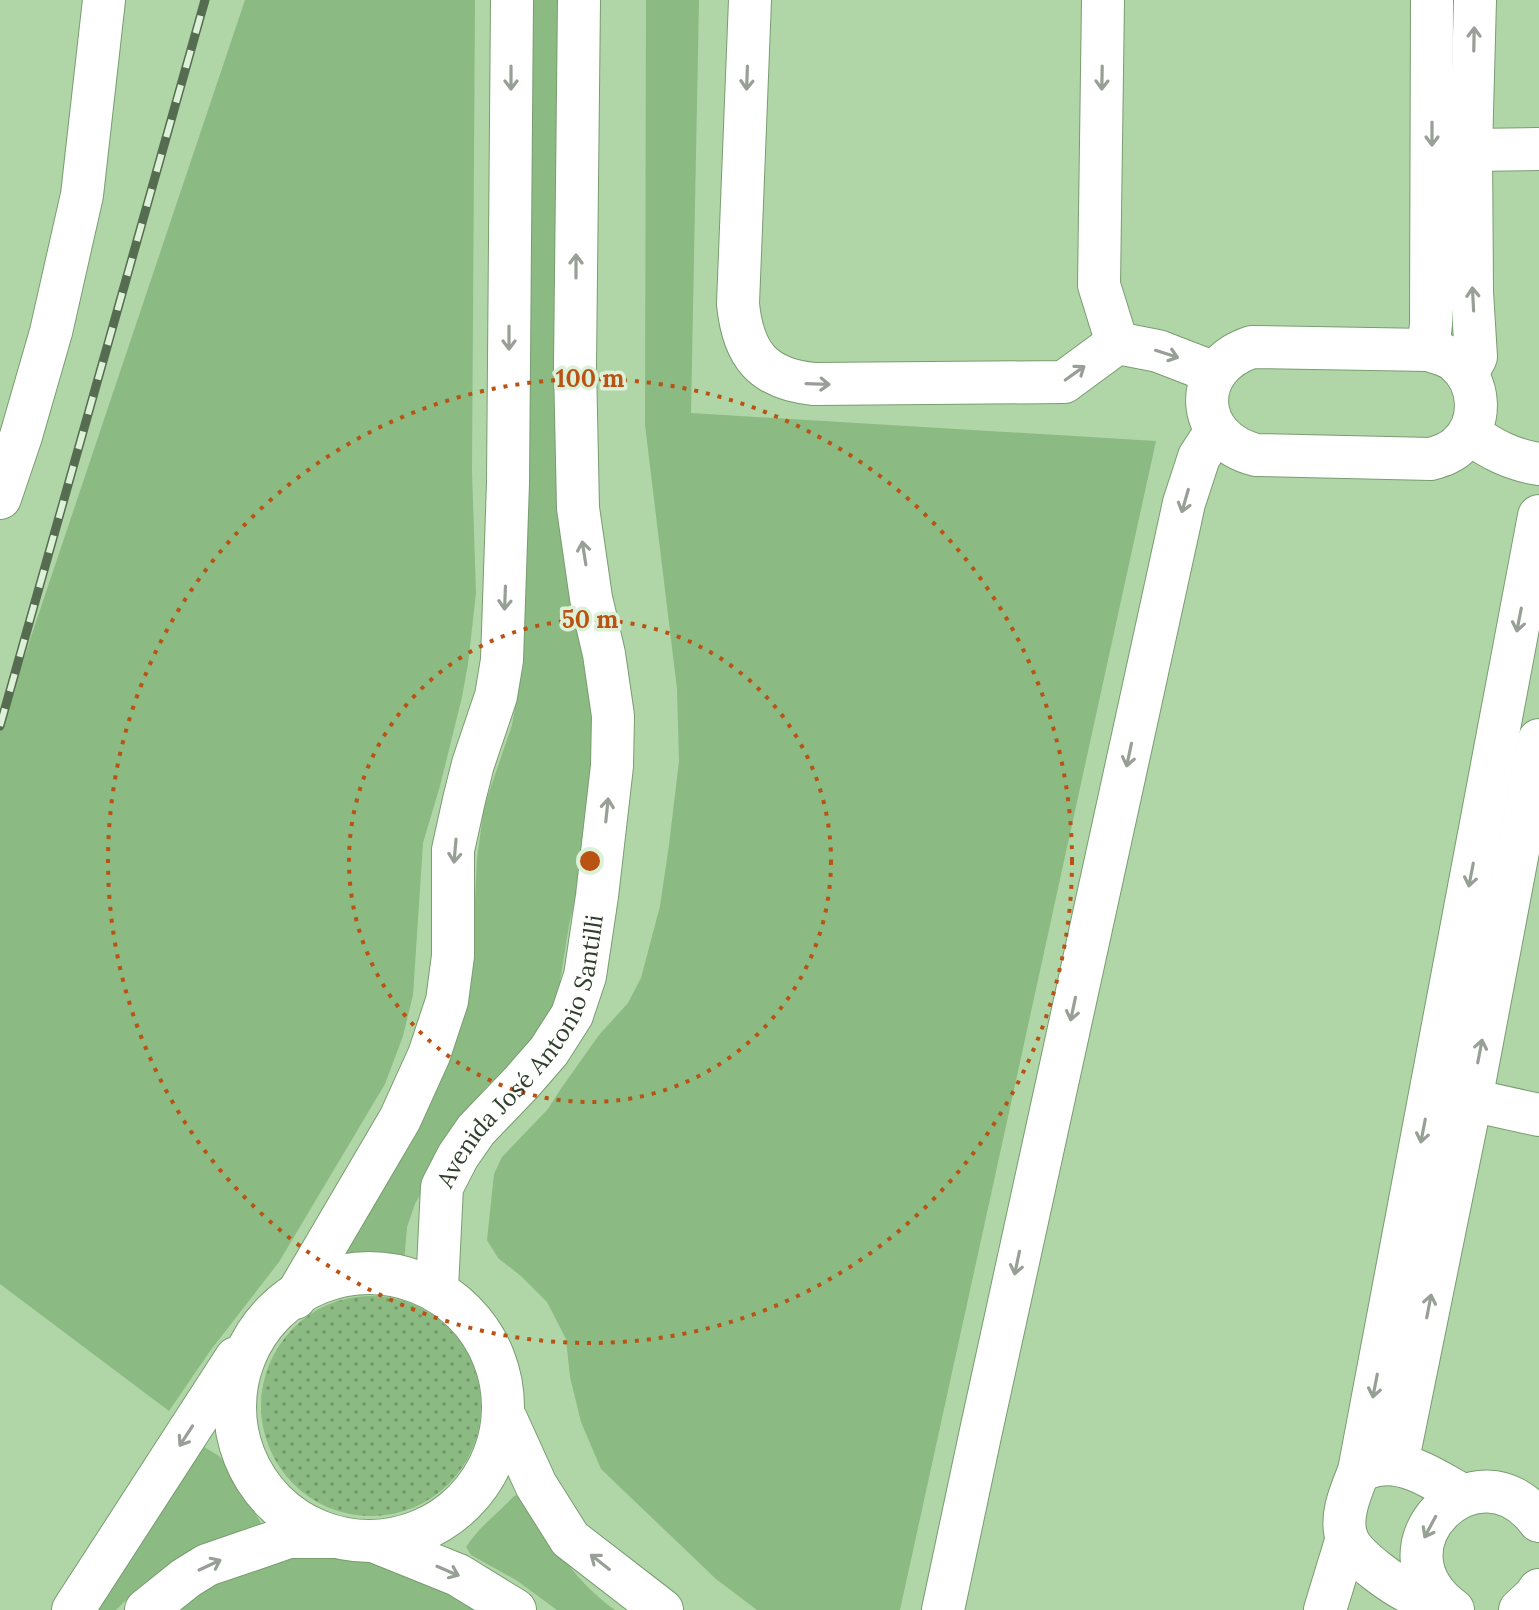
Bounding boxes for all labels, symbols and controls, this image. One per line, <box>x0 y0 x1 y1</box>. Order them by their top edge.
one-way arrow <box>1466 26 1482 53</box>
one-way arrow <box>503 64 519 91</box>
one-way arrow <box>740 64 755 91</box>
one-way arrow <box>1094 64 1110 91</box>
one-way arrow <box>1424 120 1440 147</box>
one-way arrow <box>568 253 584 280</box>
one-way arrow <box>1465 286 1480 312</box>
one-way arrow <box>501 324 517 351</box>
one-way arrow <box>1154 348 1179 362</box>
text: 100 m <box>556 363 624 394</box>
one-way arrow <box>1064 365 1086 381</box>
one-way arrow <box>804 376 831 391</box>
one-way arrow <box>1177 488 1192 514</box>
one-way arrow <box>576 541 591 566</box>
one-way arrow <box>497 584 512 611</box>
text: 50 m <box>562 604 618 635</box>
one-way arrow <box>1511 606 1526 632</box>
one-way arrow <box>1121 742 1136 767</box>
one-way arrow <box>599 797 614 824</box>
one-way arrow <box>447 838 462 864</box>
centre of rings <box>576 847 604 875</box>
one-way arrow <box>1463 862 1478 887</box>
street label: Avenida José Antonio Santilli <box>429 912 610 1193</box>
one-way arrow <box>1065 996 1080 1021</box>
one-way arrow <box>1473 1039 1488 1064</box>
one-way arrow <box>1415 1117 1430 1143</box>
one-way arrow <box>1009 1250 1024 1275</box>
one-way arrow <box>1422 1293 1437 1319</box>
one-way arrow <box>1367 1373 1382 1398</box>
one-way arrow <box>178 1425 194 1447</box>
one-way arrow <box>1422 1515 1438 1538</box>
one-way arrow <box>590 1554 611 1571</box>
one-way arrow <box>197 1557 221 1572</box>
one-way arrow <box>435 1565 460 1580</box>

